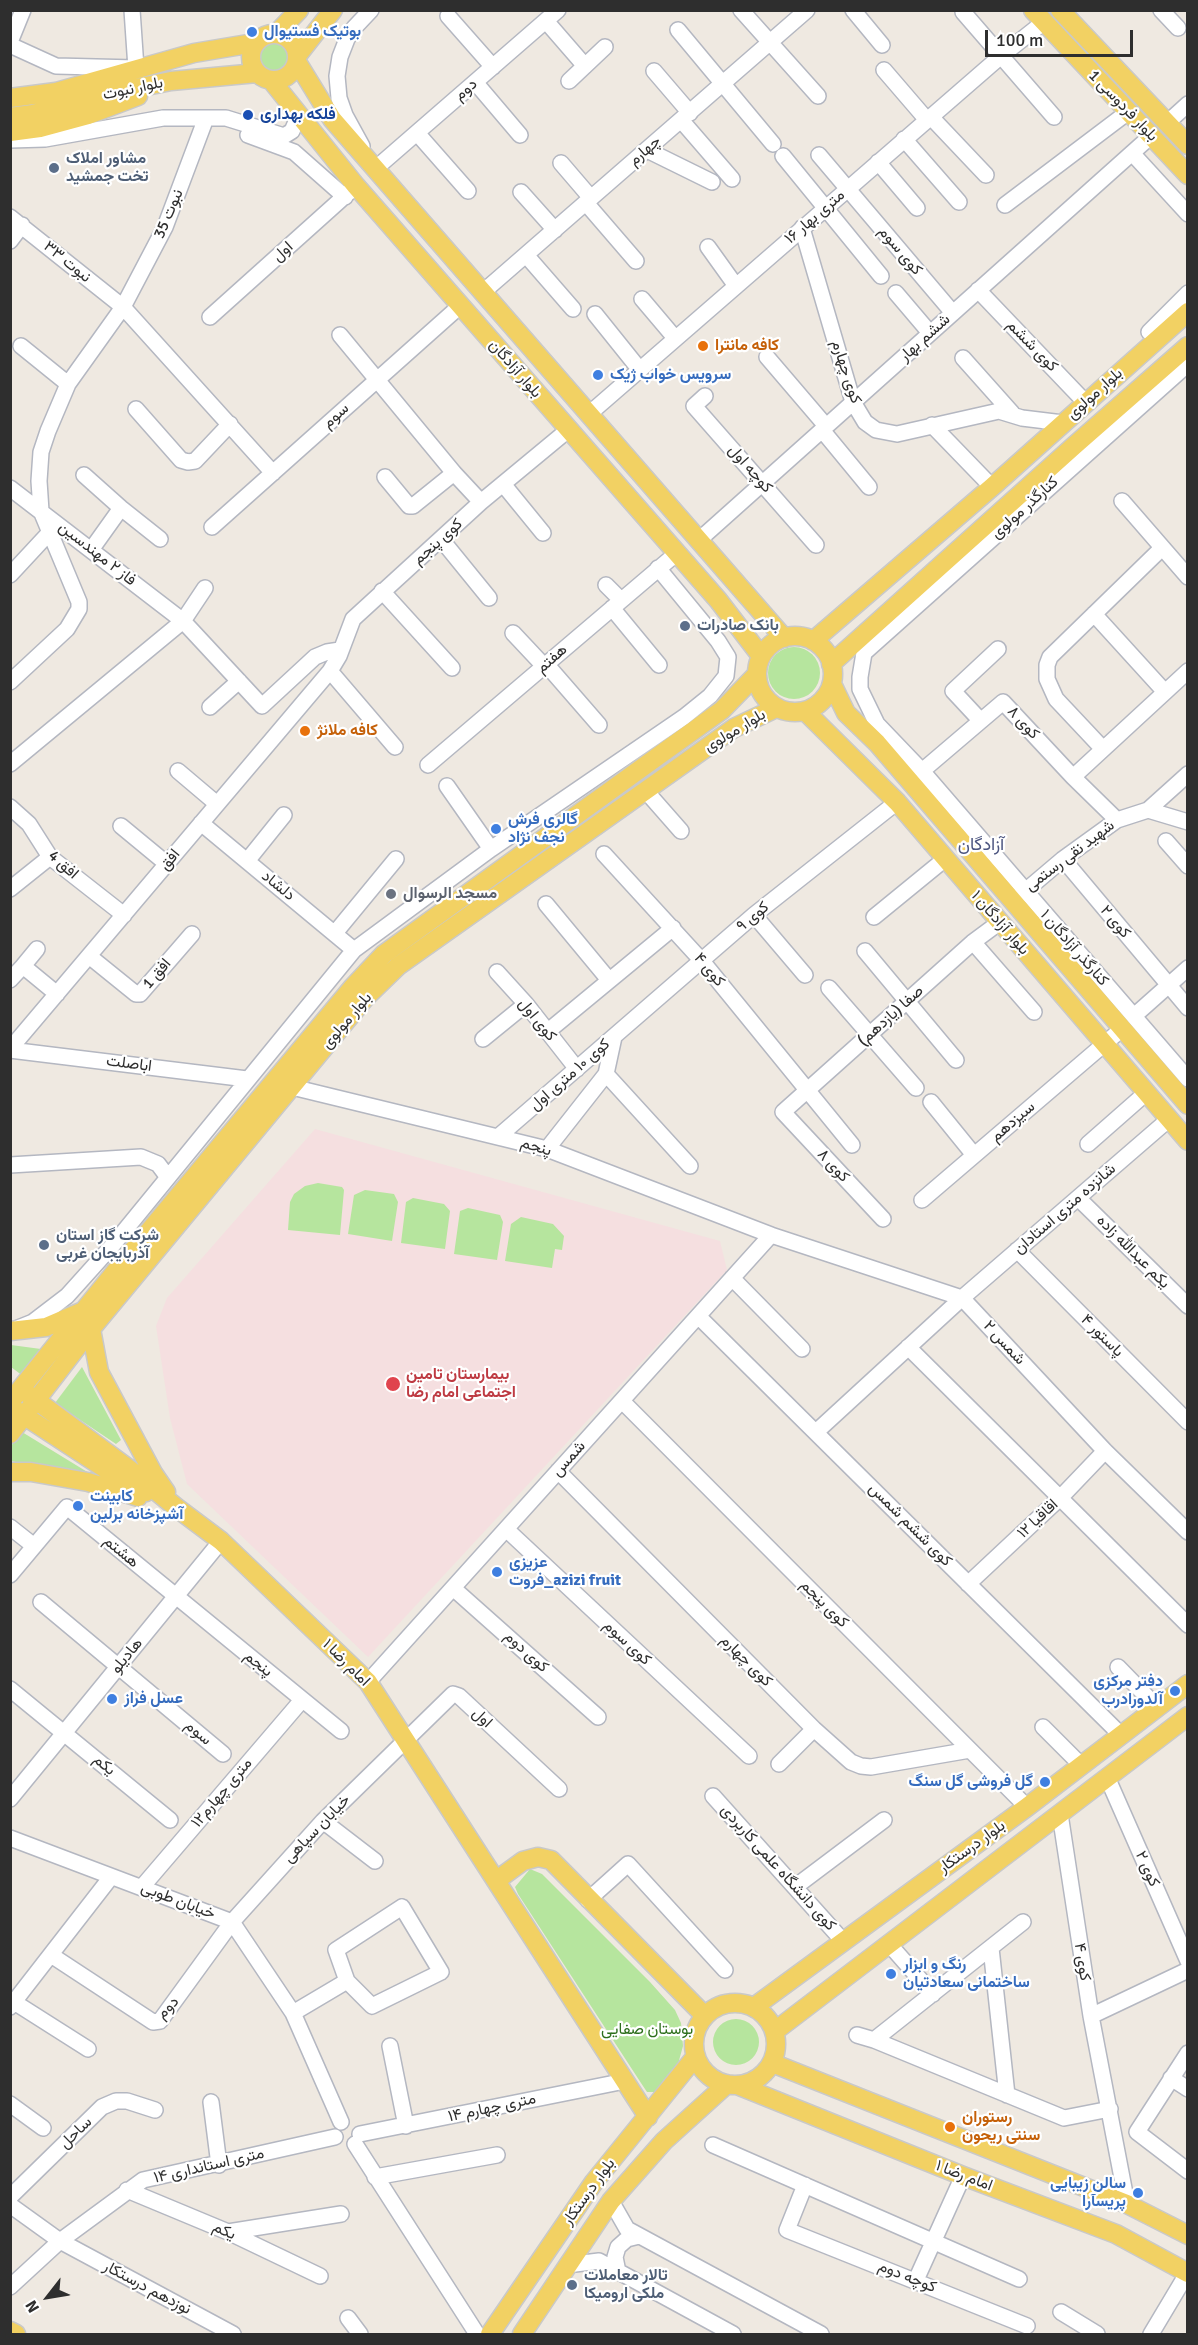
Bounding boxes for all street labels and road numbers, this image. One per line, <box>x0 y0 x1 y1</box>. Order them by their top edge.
street label: بلوار فردوسی 1 <box>1084 66 1162 146</box>
street label: بلوار نبوت <box>101 73 165 105</box>
street label: دوم <box>451 75 481 105</box>
street label: چهارم <box>625 132 665 170</box>
street label: نبوت 35 <box>150 186 188 242</box>
street label: ۱۶ متری بهار <box>781 186 849 248</box>
street label: کوی سوم <box>874 223 926 279</box>
street label: نبوت ۳۳ <box>39 237 95 287</box>
street label: اول <box>269 238 297 266</box>
street label: ششم بهار <box>895 310 955 366</box>
street label: کوی ششم <box>1002 316 1062 376</box>
street label: بلوار آزادگان <box>484 336 546 402</box>
street label: کوی چهارم <box>827 338 865 406</box>
street label: بلوار مولوی <box>1063 364 1127 424</box>
street label: سوم <box>319 399 353 433</box>
street label: کوچه اول <box>724 441 776 497</box>
street label: کنارگذر مولوی <box>987 473 1063 543</box>
street label: کوی پنجم <box>409 515 467 569</box>
street label: فاز ۲ مهندسین <box>54 518 140 590</box>
street label: هفتم <box>533 640 571 678</box>
street label: کوی ۸ <box>1003 702 1043 744</box>
street label: بلوار مولوی <box>701 705 769 757</box>
street label: شهید نقی رستمی <box>1021 816 1119 896</box>
street label: افق <box>156 845 184 875</box>
street label: افق 4 <box>44 846 82 884</box>
street label: دلشاد <box>257 867 299 905</box>
street label: بلوار آزادگان ۱ <box>967 887 1033 959</box>
street label: کوی ۹ <box>733 898 773 936</box>
street label: کوی ۲ <box>1096 902 1134 942</box>
street label: کنارگذر آزادگان ۱ <box>1036 906 1112 990</box>
street label: کوی ۴ <box>689 949 729 991</box>
street label: افق 1 <box>139 955 175 993</box>
street label: صفا (یازدهم) <box>854 981 928 1051</box>
street label: بلوار مولوی <box>318 989 376 1053</box>
street label: کوی اول <box>514 994 560 1046</box>
street label: کوی ۱۰ متری اول <box>526 1035 614 1115</box>
street label: اباصلت <box>105 1052 153 1076</box>
street label: سیزدهم <box>987 1097 1039 1147</box>
street label: پنجم <box>518 1133 554 1161</box>
street label: کوی ۸ <box>813 1145 853 1187</box>
street label: شانزده متری استادان <box>1010 1159 1120 1259</box>
street label: یکم عبدالله زاده <box>1092 1211 1174 1293</box>
street label: پاستور ۴ <box>1077 1311 1127 1361</box>
street label: شمس ۲ <box>979 1317 1029 1369</box>
street label: شمس <box>548 1437 590 1481</box>
street label: کوی ششم شمس <box>864 1479 956 1571</box>
street label: اقاقیا ۱۲ <box>1014 1495 1062 1543</box>
street label: هشتم <box>99 1532 143 1572</box>
street label: کوی پنجم <box>796 1576 852 1632</box>
street label: کوی سوم <box>599 1616 655 1670</box>
street label: کوی دوم <box>500 1627 552 1677</box>
street label: کوی چهارم <box>716 1631 776 1691</box>
street label: هادیلو <box>107 1634 147 1678</box>
street label: امام رضا ۱ <box>318 1635 374 1691</box>
street label: پنجم <box>240 1647 276 1681</box>
street label: اول <box>468 1704 496 1732</box>
street label: سوم <box>181 1716 215 1750</box>
street label: یکم <box>89 1750 119 1780</box>
street label: ۱۲متری چهارم <box>187 1754 257 1832</box>
street label: خیابان سپاهی <box>280 1791 354 1867</box>
street label: کوی دانشگاه علمی کاربردی <box>716 1801 840 1935</box>
street label: بلوار درستکار <box>935 1816 1009 1878</box>
street label: کوی ۲ <box>1131 1848 1163 1890</box>
street label: خیابان طوبی <box>138 1878 218 1924</box>
street label: کوی ۴ <box>1070 1942 1094 1982</box>
street label: دوم <box>153 1993 183 2023</box>
street label: ۱۴ متری چهارم <box>446 2089 538 2127</box>
street label: ساحل <box>56 2113 96 2153</box>
street label: ۱۴ متری استانداری <box>152 2144 266 2188</box>
street label: بلوار درستکار <box>558 2155 620 2229</box>
street label: امام رضا ۱ <box>933 2156 995 2196</box>
street label: یکم <box>209 2217 239 2245</box>
street label: نوزدهم درستکار <box>100 2257 194 2319</box>
street label: کوچه دوم <box>875 2257 939 2297</box>

